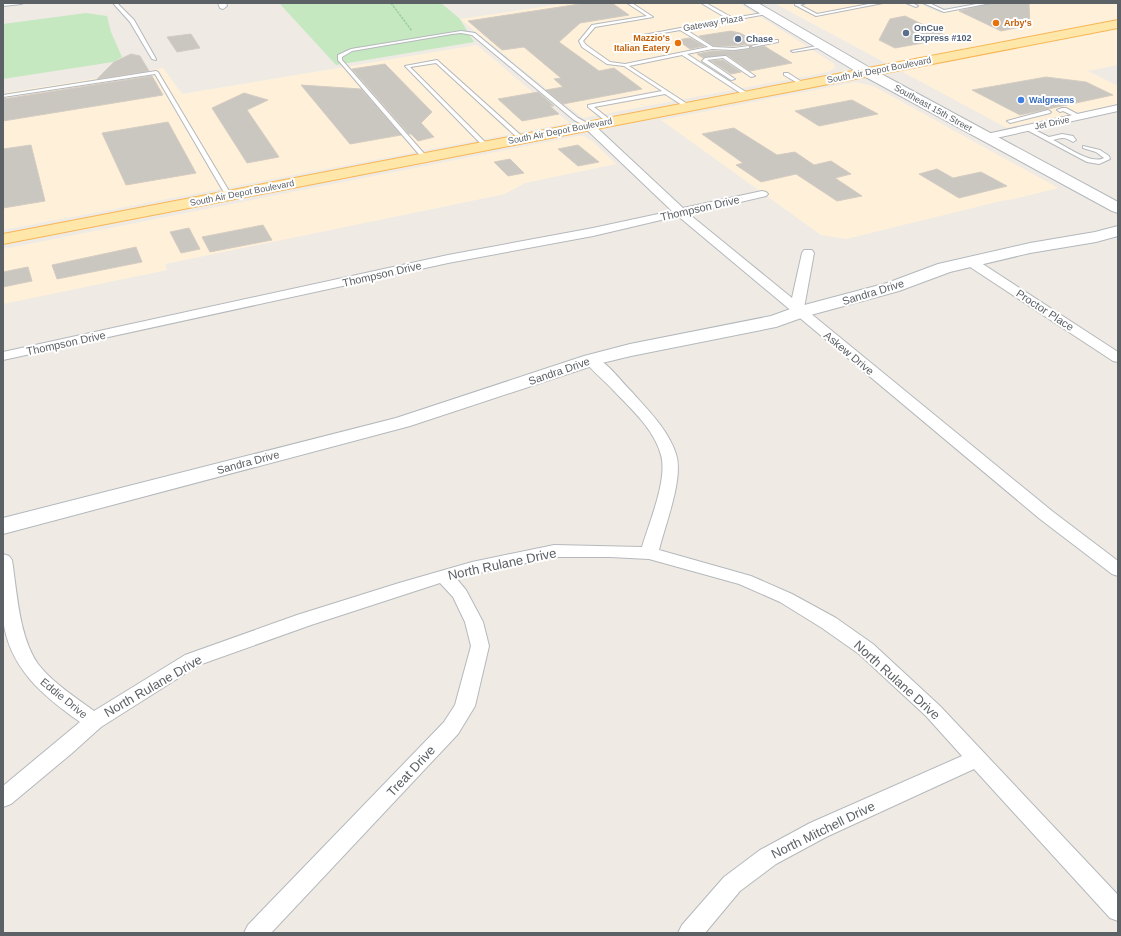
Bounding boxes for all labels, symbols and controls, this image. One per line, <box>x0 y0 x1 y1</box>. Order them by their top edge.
street label: Gateway Plaza <box>682 13 744 33</box>
marker: Arby's <box>991 18 1001 28</box>
place label: Arby's <box>1004 18 1032 28</box>
place label: OnCue Express #102 <box>914 23 972 43</box>
marker: OnCue Express #102 <box>901 28 911 38</box>
place label: Mazzio's Italian Eatery <box>614 33 670 53</box>
marker: Chase <box>733 34 743 44</box>
place label: Chase <box>746 34 773 44</box>
marker: Mazzio's Italian Eatery <box>673 38 683 48</box>
street label: South Air Depot Boulevard <box>826 55 932 85</box>
street label: Southeast 15th Street <box>893 83 974 134</box>
marker: Walgreens <box>1016 95 1026 105</box>
place label: Walgreens <box>1029 95 1074 105</box>
street label: Jet Drive <box>1034 114 1070 132</box>
street label: South Air Depot Boulevard <box>507 116 613 146</box>
street label: South Air Depot Boulevard <box>189 178 295 208</box>
street label: Thompson Drive <box>659 193 741 223</box>
street label: Thompson Drive <box>341 259 423 289</box>
street label: Sandra Drive <box>841 277 905 307</box>
street label: Proctor Place <box>1014 287 1076 333</box>
street label: Thompson Drive <box>25 329 107 357</box>
street label: Askew Drive <box>822 329 876 377</box>
street label: Sandra Drive <box>527 355 591 387</box>
street label: Sandra Drive <box>215 448 281 476</box>
street label: North Rulane Drive <box>446 545 558 583</box>
street label: North Rulane Drive <box>851 637 943 723</box>
street label: North Rulane Drive <box>101 652 205 720</box>
street label: Eddie Drive <box>38 675 90 721</box>
street label: Treat Drive <box>384 743 438 799</box>
street label: North Mitchell Drive <box>769 798 877 862</box>

